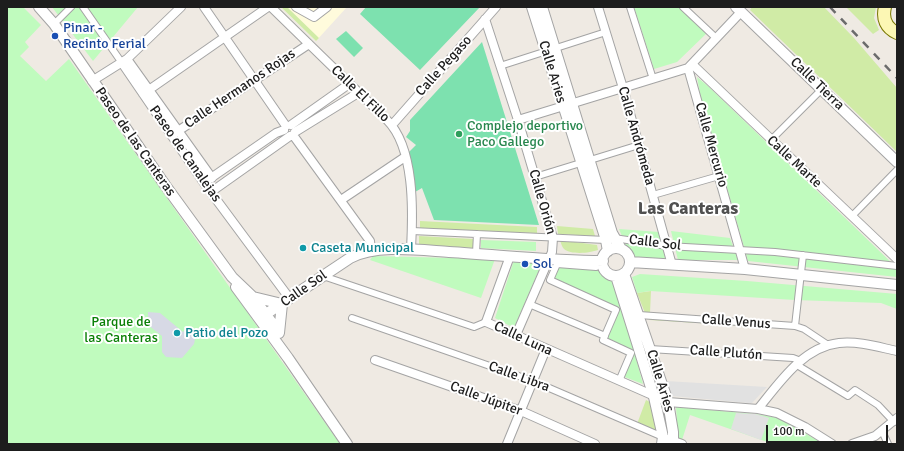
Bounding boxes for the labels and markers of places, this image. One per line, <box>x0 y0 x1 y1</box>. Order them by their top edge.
place label: Pinar - Recinto Ferial <box>63 20 146 52</box>
marker: Pinar - Recinto Ferial <box>50 31 60 41</box>
place label: Complejo deportivo Paco Gallego <box>467 118 583 150</box>
marker: Complejo deportivo Paco Gallego <box>454 129 464 139</box>
place label: Caseta Municipal <box>311 240 414 256</box>
marker: Caseta Municipal <box>298 243 308 253</box>
place label: Sol <box>533 256 552 272</box>
marker: Sol <box>520 259 530 269</box>
place label: Patio del Pozo <box>185 325 268 341</box>
marker: Patio del Pozo <box>172 328 182 338</box>

